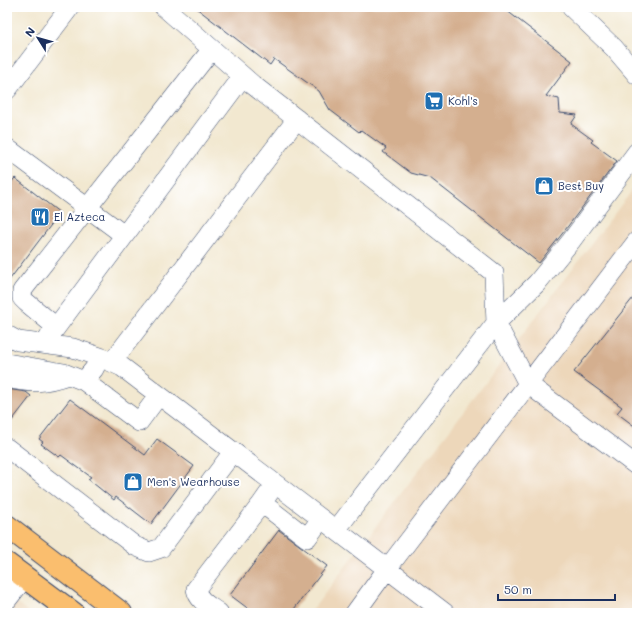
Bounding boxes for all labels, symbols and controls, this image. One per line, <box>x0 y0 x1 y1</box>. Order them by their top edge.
north arrow <box>18 18 58 58</box>
text: N <box>21 24 38 40</box>
supermarket icon: Kohl's <box>423 90 445 112</box>
place label: Kohl's <box>448 93 478 108</box>
shop icon: Best Buy <box>533 175 555 197</box>
place label: Best Buy <box>558 178 604 193</box>
restaurant icon: El Azteca <box>29 206 51 228</box>
place label: El Azteca <box>54 209 105 224</box>
shop icon: Men's Wearhouse <box>122 471 144 493</box>
place label: Men's Wearhouse <box>147 474 240 489</box>
scale bar <box>498 576 615 602</box>
text: 50 m <box>504 581 532 597</box>

